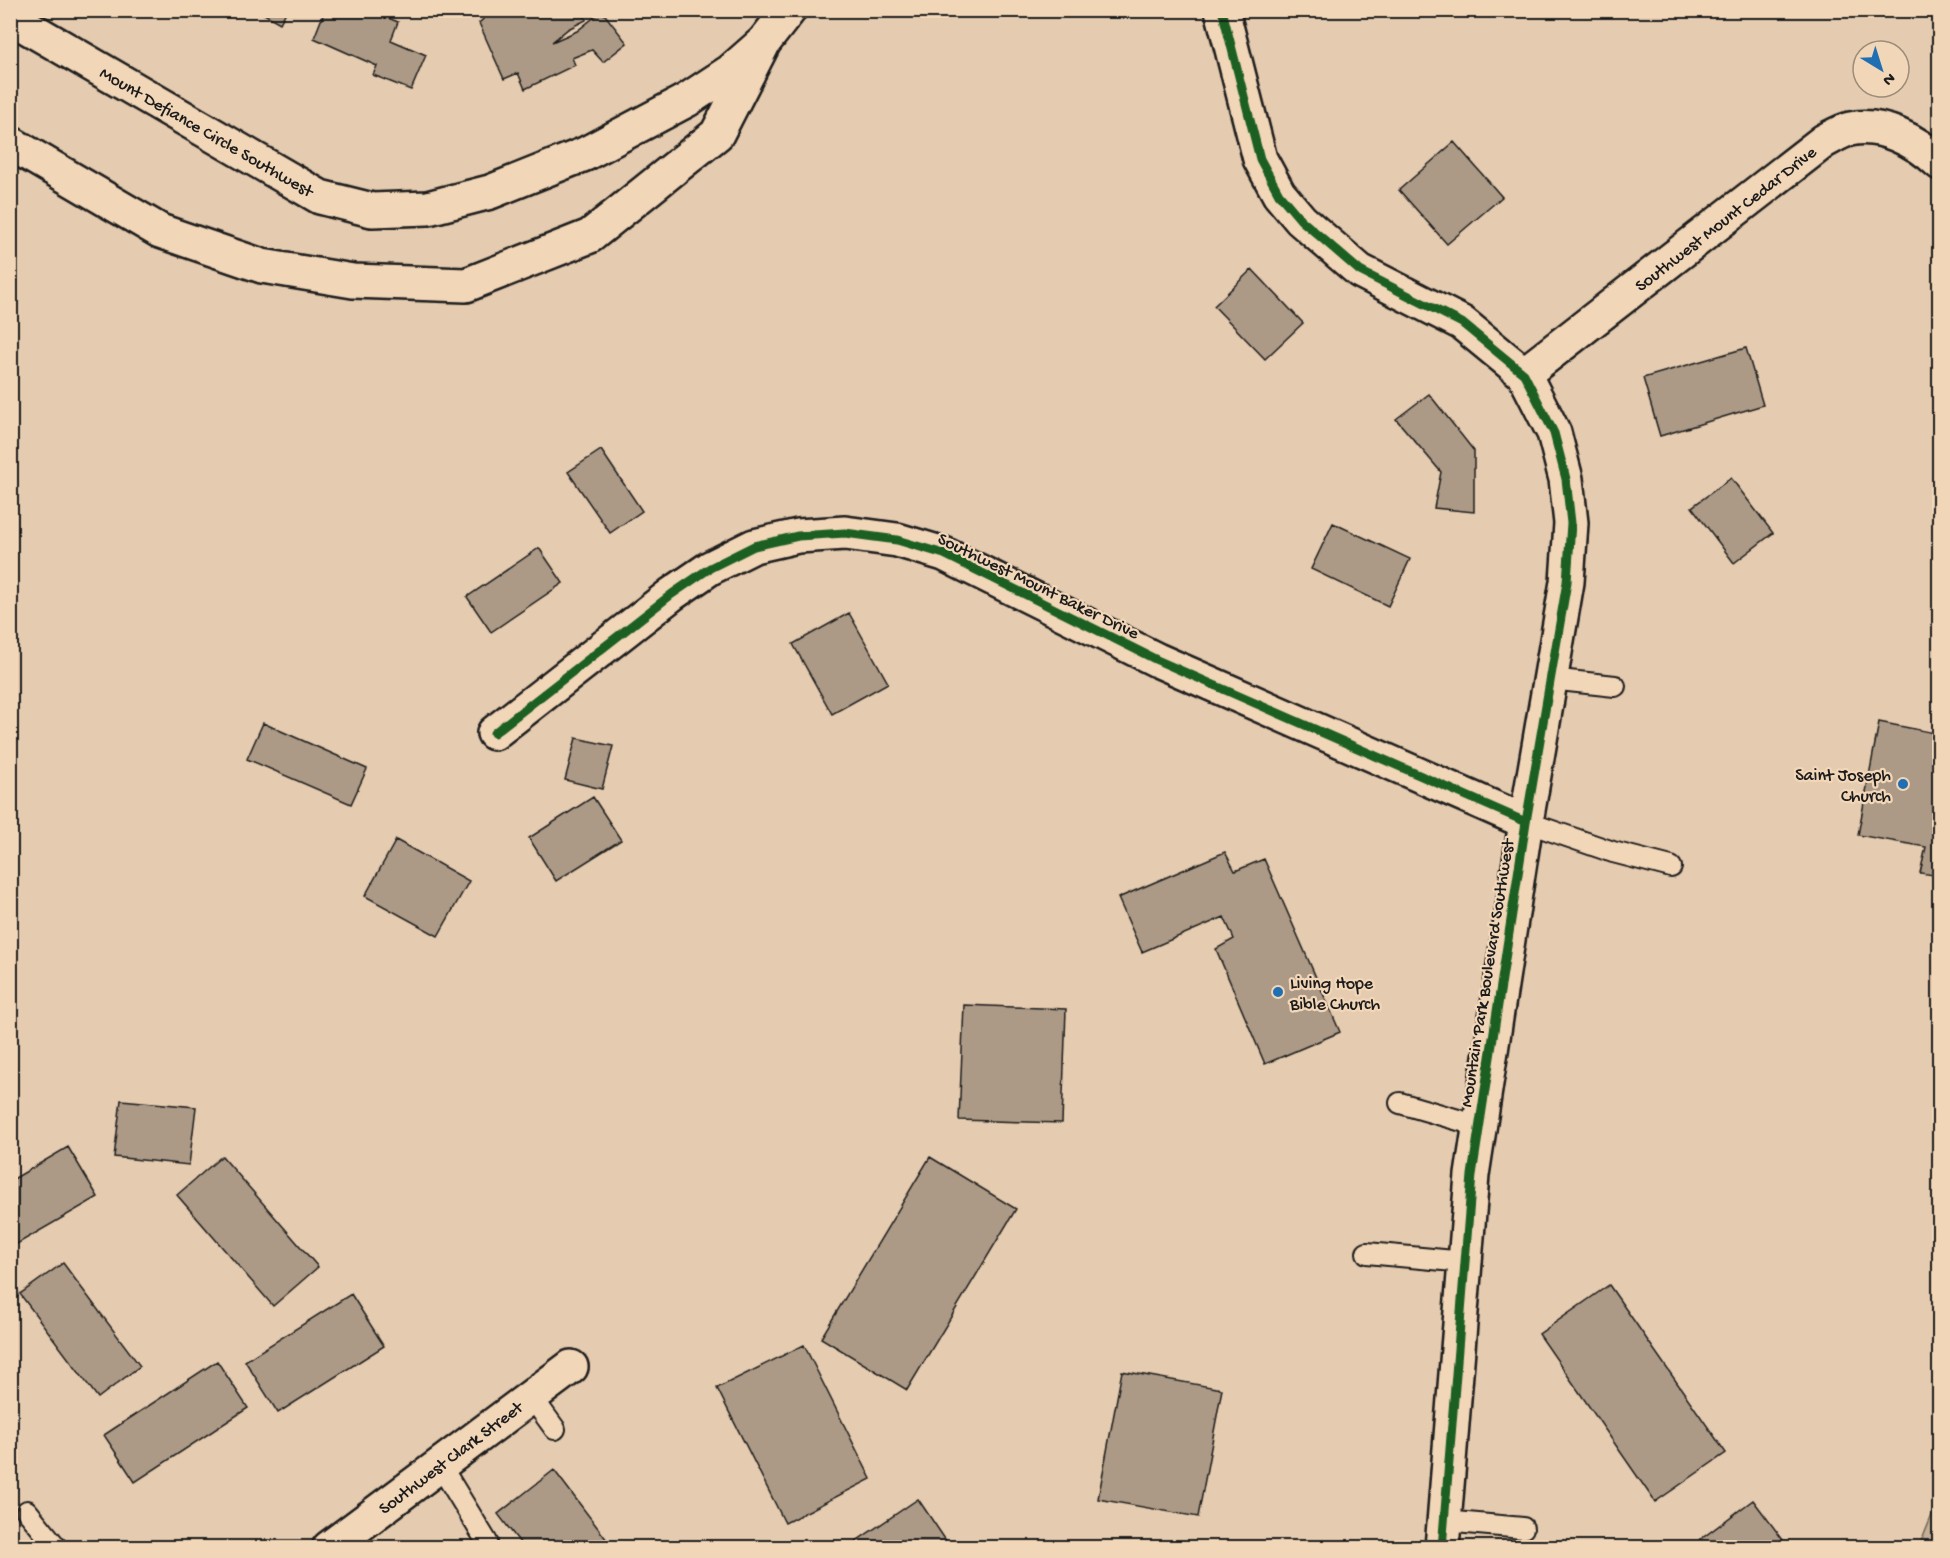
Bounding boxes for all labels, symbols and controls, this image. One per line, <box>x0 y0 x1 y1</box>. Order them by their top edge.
north arrow <box>1851 39 1911 99</box>
street label: Mount Defiance Circle Southwest <box>95 63 318 204</box>
text: N <box>1878 67 1898 89</box>
street label: Southwest Mount Cedar Drive <box>1632 142 1822 297</box>
street label: Southwest Mount Baker Drive <box>934 529 1143 646</box>
place label: Saint Joseph Church <box>1795 766 1891 808</box>
marker: Saint Joseph Church <box>1896 777 1910 791</box>
street label: Mountain Park Boulevard Southwest <box>1457 836 1520 1109</box>
place label: Living Hope Bible Church <box>1289 974 1380 1016</box>
marker: Living Hope Bible Church <box>1271 985 1285 999</box>
street label: Southwest Clark Street <box>375 1397 529 1520</box>

